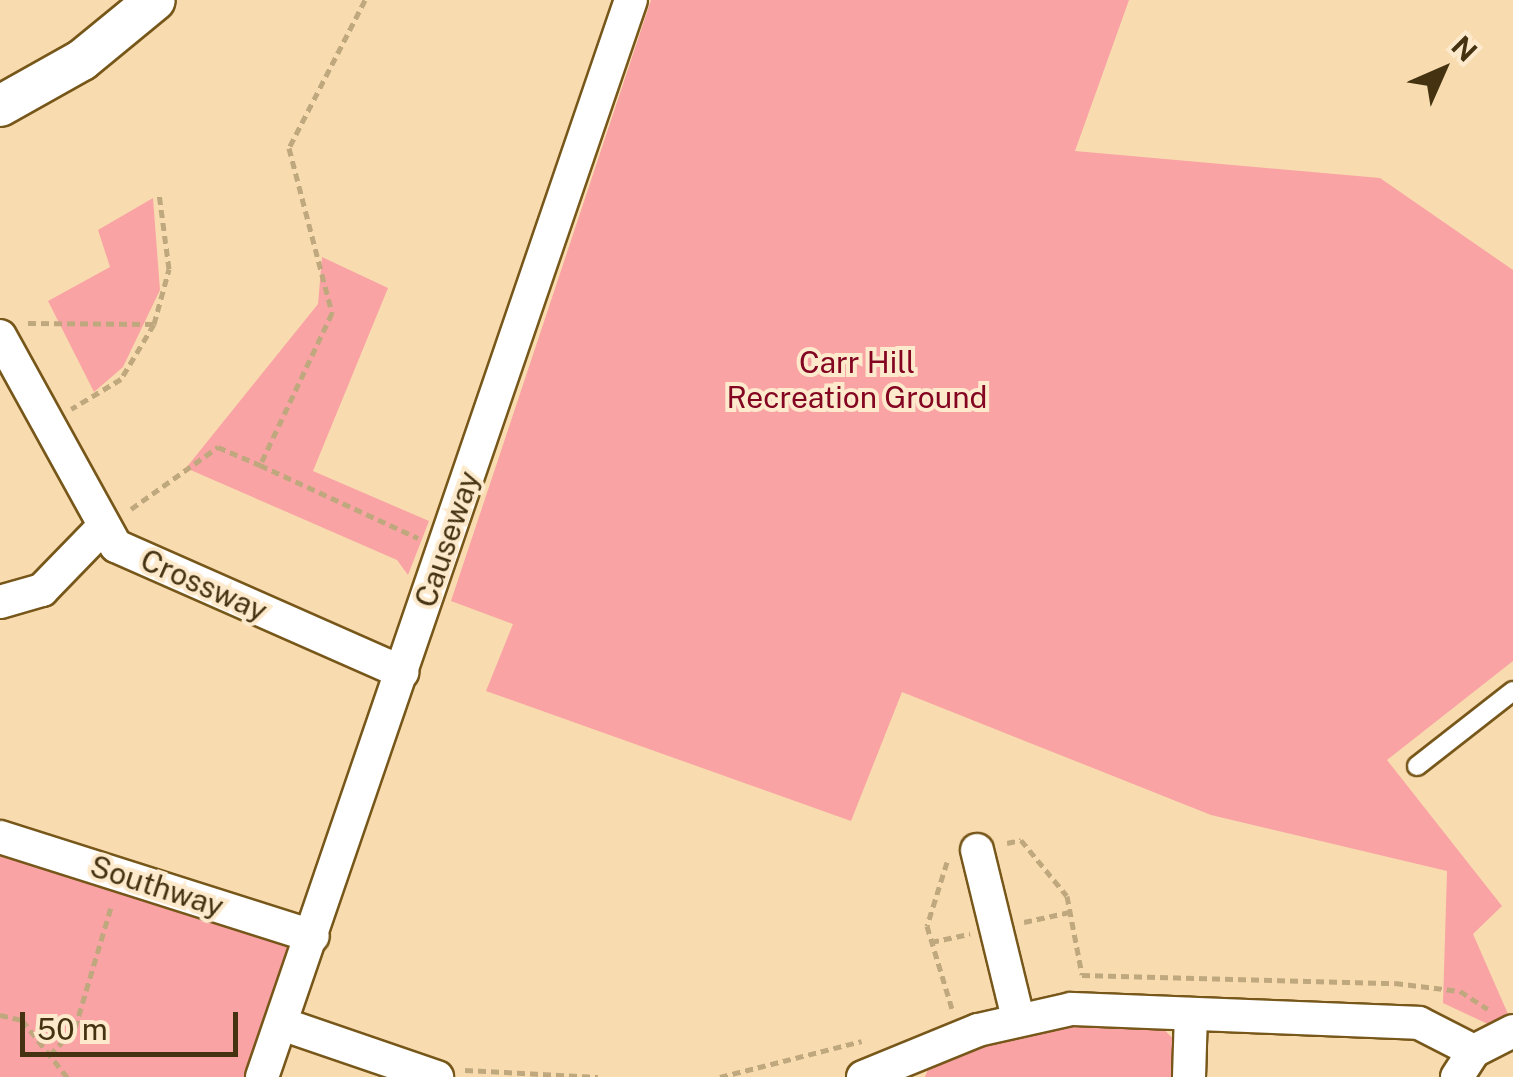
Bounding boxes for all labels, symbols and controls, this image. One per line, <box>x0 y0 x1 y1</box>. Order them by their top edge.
north arrow <box>1393 20 1493 120</box>
text: N <box>1445 29 1484 68</box>
park label: Carr Hill Recreation Ground <box>727 344 987 414</box>
street label: Causeway <box>407 466 487 612</box>
street label: Crossway <box>135 541 273 629</box>
street label: Southway <box>86 848 228 924</box>
scale bar <box>25 992 242 1054</box>
text: 50 m <box>37 1011 108 1047</box>

